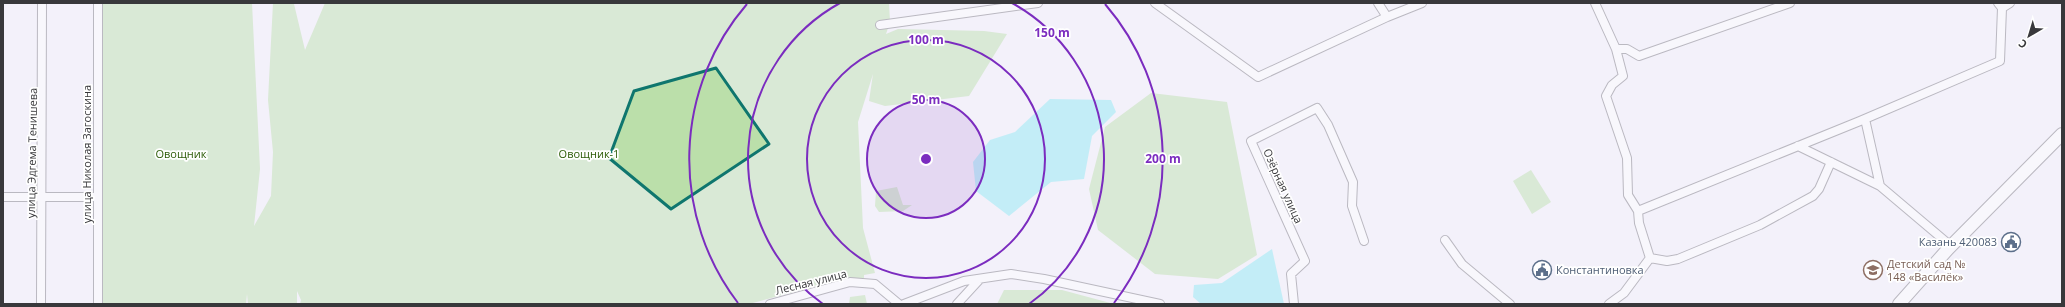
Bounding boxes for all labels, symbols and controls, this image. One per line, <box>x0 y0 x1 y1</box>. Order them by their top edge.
north arrow <box>2009 16 2049 56</box>
text: 150 m <box>1034 24 1070 41</box>
text: 100 m <box>908 31 944 48</box>
text: С <box>2015 36 2030 52</box>
street label: улица Николая Загоскина <box>79 85 94 223</box>
street label: улица Эдгема Тенишева <box>23 88 40 218</box>
text: 50 m <box>912 91 940 108</box>
park label: Овощник <box>156 146 207 161</box>
park label: Овощник-1 <box>559 146 619 161</box>
street label: Озёрная улица <box>1260 146 1307 226</box>
text: 200 m <box>1145 150 1181 167</box>
centre of rings <box>919 152 933 166</box>
public building icon: Казань 420083 <box>2000 231 2022 253</box>
place label: Казань 420083 <box>1919 234 1997 249</box>
place label: Детский сад № 148 «Василёк» <box>1887 256 1965 284</box>
public building icon: Константиновка <box>1531 259 1553 281</box>
school or university icon: Детский сад № 148 «Василёк» <box>1862 259 1884 281</box>
place label: Константиновка <box>1556 262 1644 277</box>
street label: Лесная улица <box>774 265 848 298</box>

